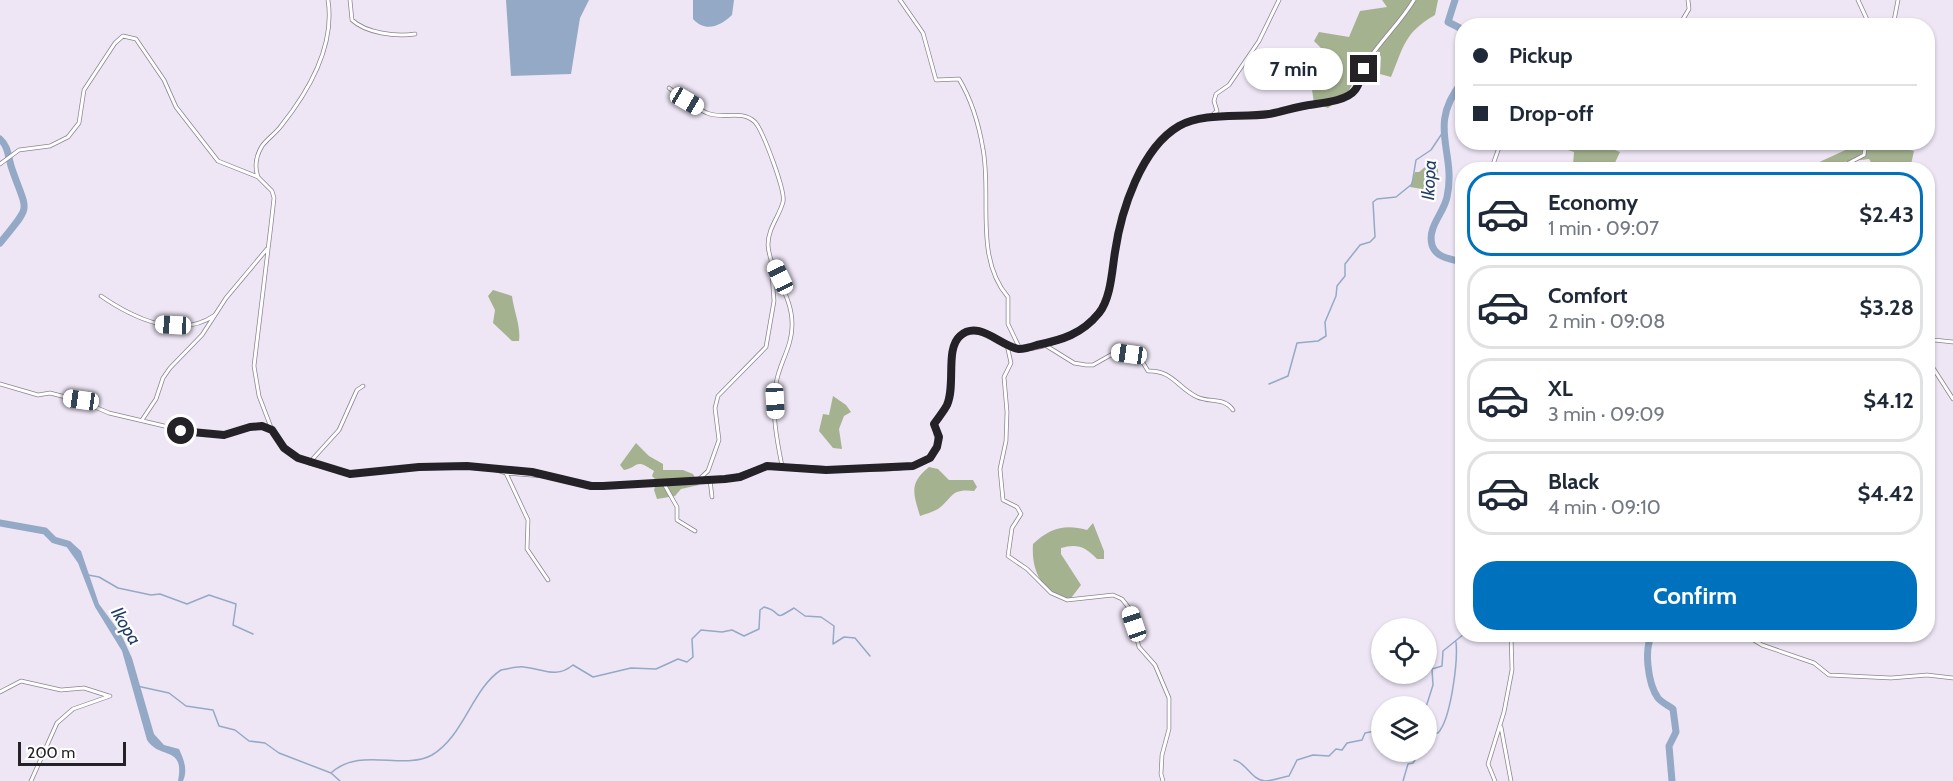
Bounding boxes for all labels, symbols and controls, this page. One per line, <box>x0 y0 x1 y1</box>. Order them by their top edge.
text: Pickup <box>1509 42 1573 69</box>
callout: 7 min <box>1244 48 1343 90</box>
route end <box>1350 55 1377 82</box>
text: 7 min <box>1270 57 1317 81</box>
car <box>667 84 707 118</box>
text: Drop-off <box>1509 100 1593 127</box>
water label: Ikopa <box>1417 159 1441 201</box>
icon: car <box>1476 187 1530 241</box>
text: Economy <box>1548 189 1638 216</box>
text: $2.43 <box>1859 201 1914 228</box>
text: 1 min · 09:07 <box>1548 216 1659 240</box>
car <box>764 257 796 297</box>
icon: car <box>1476 280 1530 334</box>
text: Comfort <box>1548 282 1627 309</box>
text: $3.28 <box>1860 294 1914 321</box>
text: 2 min · 09:08 <box>1548 309 1665 333</box>
car <box>155 315 191 335</box>
car <box>1110 343 1148 365</box>
icon: car <box>1476 373 1530 427</box>
text: XL <box>1548 375 1573 402</box>
car <box>765 383 785 419</box>
text: $4.12 <box>1863 387 1914 414</box>
car <box>62 389 100 411</box>
text: 3 min · 09:09 <box>1548 402 1665 426</box>
route start <box>167 417 194 444</box>
icon: car <box>1476 466 1530 520</box>
text: Black <box>1548 468 1599 495</box>
text: $4.42 <box>1857 480 1914 507</box>
text: 4 min · 09:10 <box>1548 495 1661 519</box>
button: Confirm <box>1473 561 1917 630</box>
water label: Ikopa <box>106 603 146 649</box>
car <box>1120 604 1148 644</box>
map controls <box>1371 618 1437 762</box>
button: locate <box>1371 618 1437 684</box>
button: layers <box>1371 696 1437 762</box>
scale bar <box>18 739 126 766</box>
text: 200 m <box>27 743 75 762</box>

